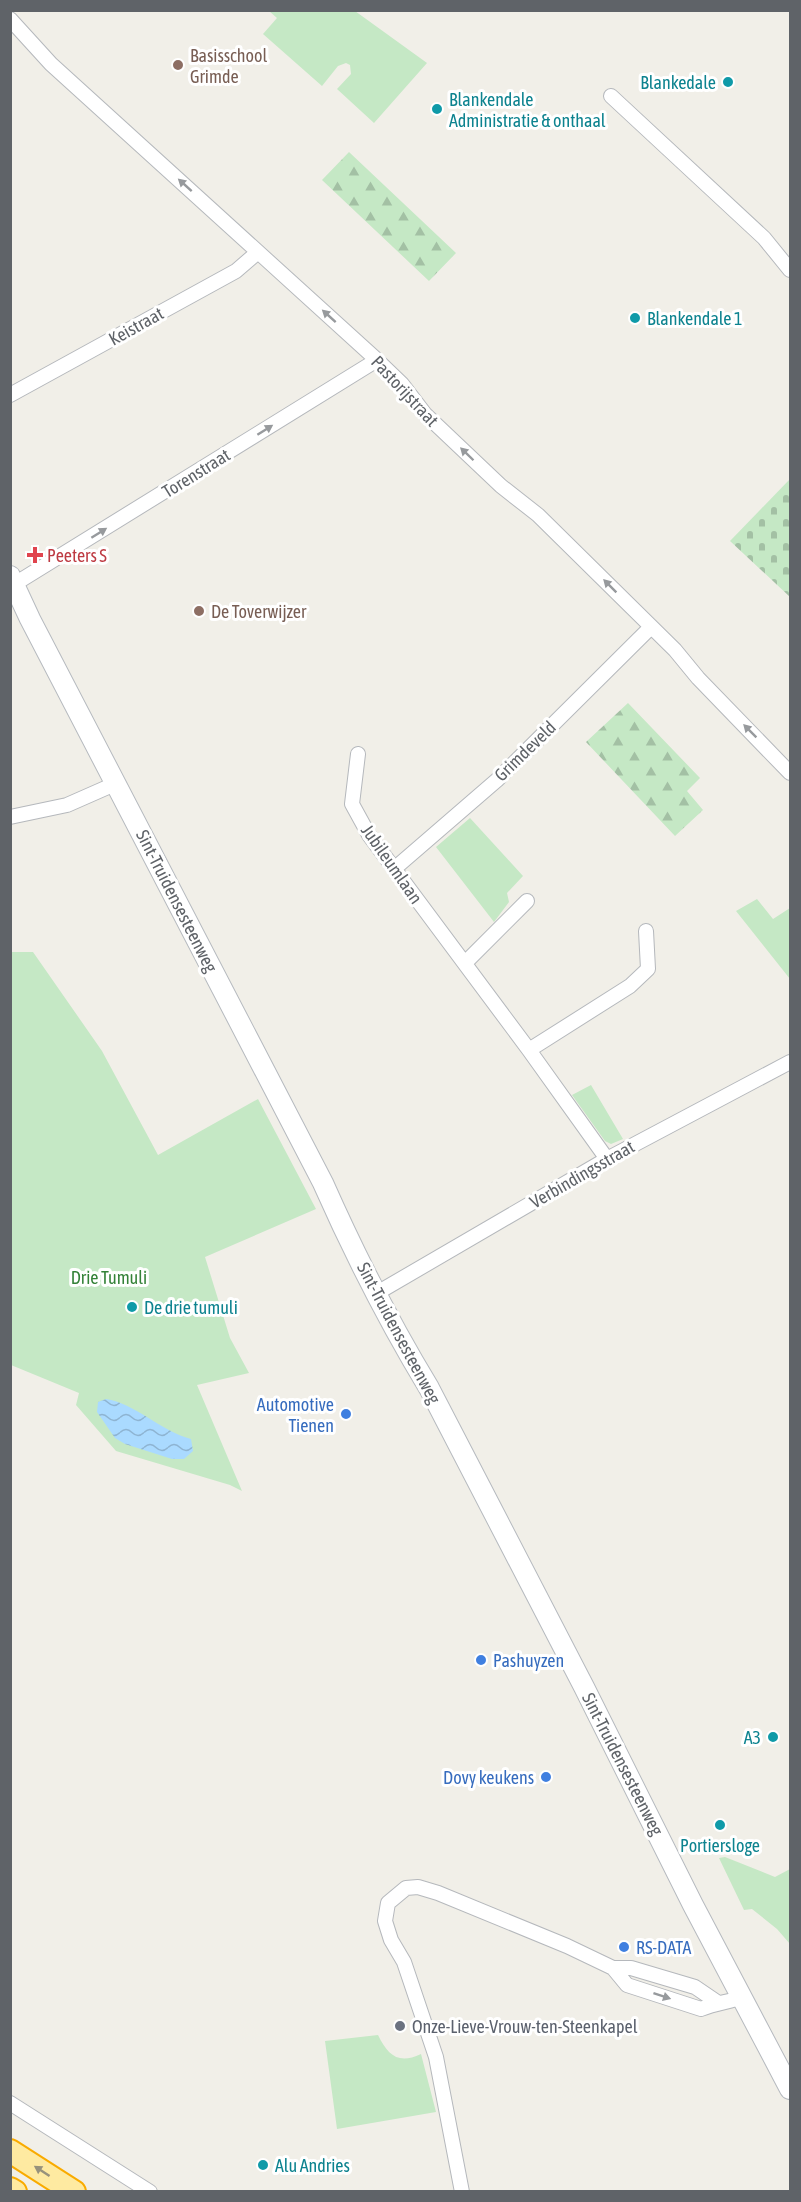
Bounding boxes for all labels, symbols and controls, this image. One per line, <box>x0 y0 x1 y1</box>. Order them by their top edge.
place label: Basisschool Grimde <box>190 45 267 87</box>
marker: Basisschool Grimde <box>171 58 185 72</box>
place label: Blankedale <box>640 72 716 93</box>
marker: Blankedale <box>721 75 735 89</box>
place label: Blankendale Administratie & onthaal <box>449 89 606 131</box>
marker: Blankendale Administratie & onthaal <box>430 102 444 116</box>
one-way arrow <box>177 178 192 192</box>
street label: Keistraat <box>105 302 167 350</box>
place label: Blankendale 1 <box>647 308 742 329</box>
one-way arrow <box>322 310 337 323</box>
marker: Blankendale 1 <box>628 311 642 325</box>
street label: Pastorijstraat <box>367 351 443 431</box>
one-way arrow <box>257 425 273 436</box>
street label: Torenstraat <box>158 444 234 502</box>
one-way arrow <box>460 447 474 461</box>
one-way arrow <box>91 527 107 538</box>
place label: Peeters S <box>47 545 107 566</box>
marker: Peeters S <box>28 548 42 562</box>
one-way arrow <box>602 579 617 593</box>
place label: De Toverwijzer <box>211 601 307 622</box>
marker: De Toverwijzer <box>192 604 206 618</box>
street label: Grimdeveld <box>490 717 560 785</box>
one-way arrow <box>743 724 757 739</box>
street label: Jubileumlaan <box>357 820 427 908</box>
street label: Sint-Truidensesteenweg <box>132 826 222 976</box>
street label: Verbindingsstraat <box>526 1136 638 1212</box>
street label: Sint-Truidensesteenweg <box>353 1259 445 1407</box>
park label: Drie Tumuli <box>71 1267 147 1288</box>
place label: De drie tumuli <box>144 1297 238 1318</box>
marker: De drie tumuli <box>125 1300 139 1314</box>
place label: Automotive Tienen <box>257 1394 334 1436</box>
marker: Automotive Tienen <box>339 1407 353 1421</box>
place label: Pashuyzen <box>493 1650 564 1671</box>
marker: Pashuyzen <box>474 1653 488 1667</box>
street label: Sint-Truidensesteenweg <box>578 1689 668 1839</box>
place label: A3 <box>744 1727 761 1748</box>
marker: A3 <box>766 1730 780 1744</box>
place label: Dovy keukens <box>443 1767 534 1788</box>
marker: Dovy keukens <box>539 1770 553 1784</box>
marker: Portiersloge <box>713 1818 727 1832</box>
place label: Portiersloge <box>680 1835 760 1856</box>
place label: RS-DATA <box>636 1937 691 1958</box>
marker: RS-DATA <box>617 1940 631 1954</box>
one-way arrow <box>653 1992 671 2002</box>
place label: Onze-Lieve-Vrouw-ten-Steenkapel <box>412 2016 638 2037</box>
marker: Onze-Lieve-Vrouw-ten-Steenkapel <box>393 2019 407 2033</box>
place label: Alu Andries <box>275 2155 350 2176</box>
marker: Alu Andries <box>256 2158 270 2172</box>
one-way arrow <box>34 2166 50 2177</box>

